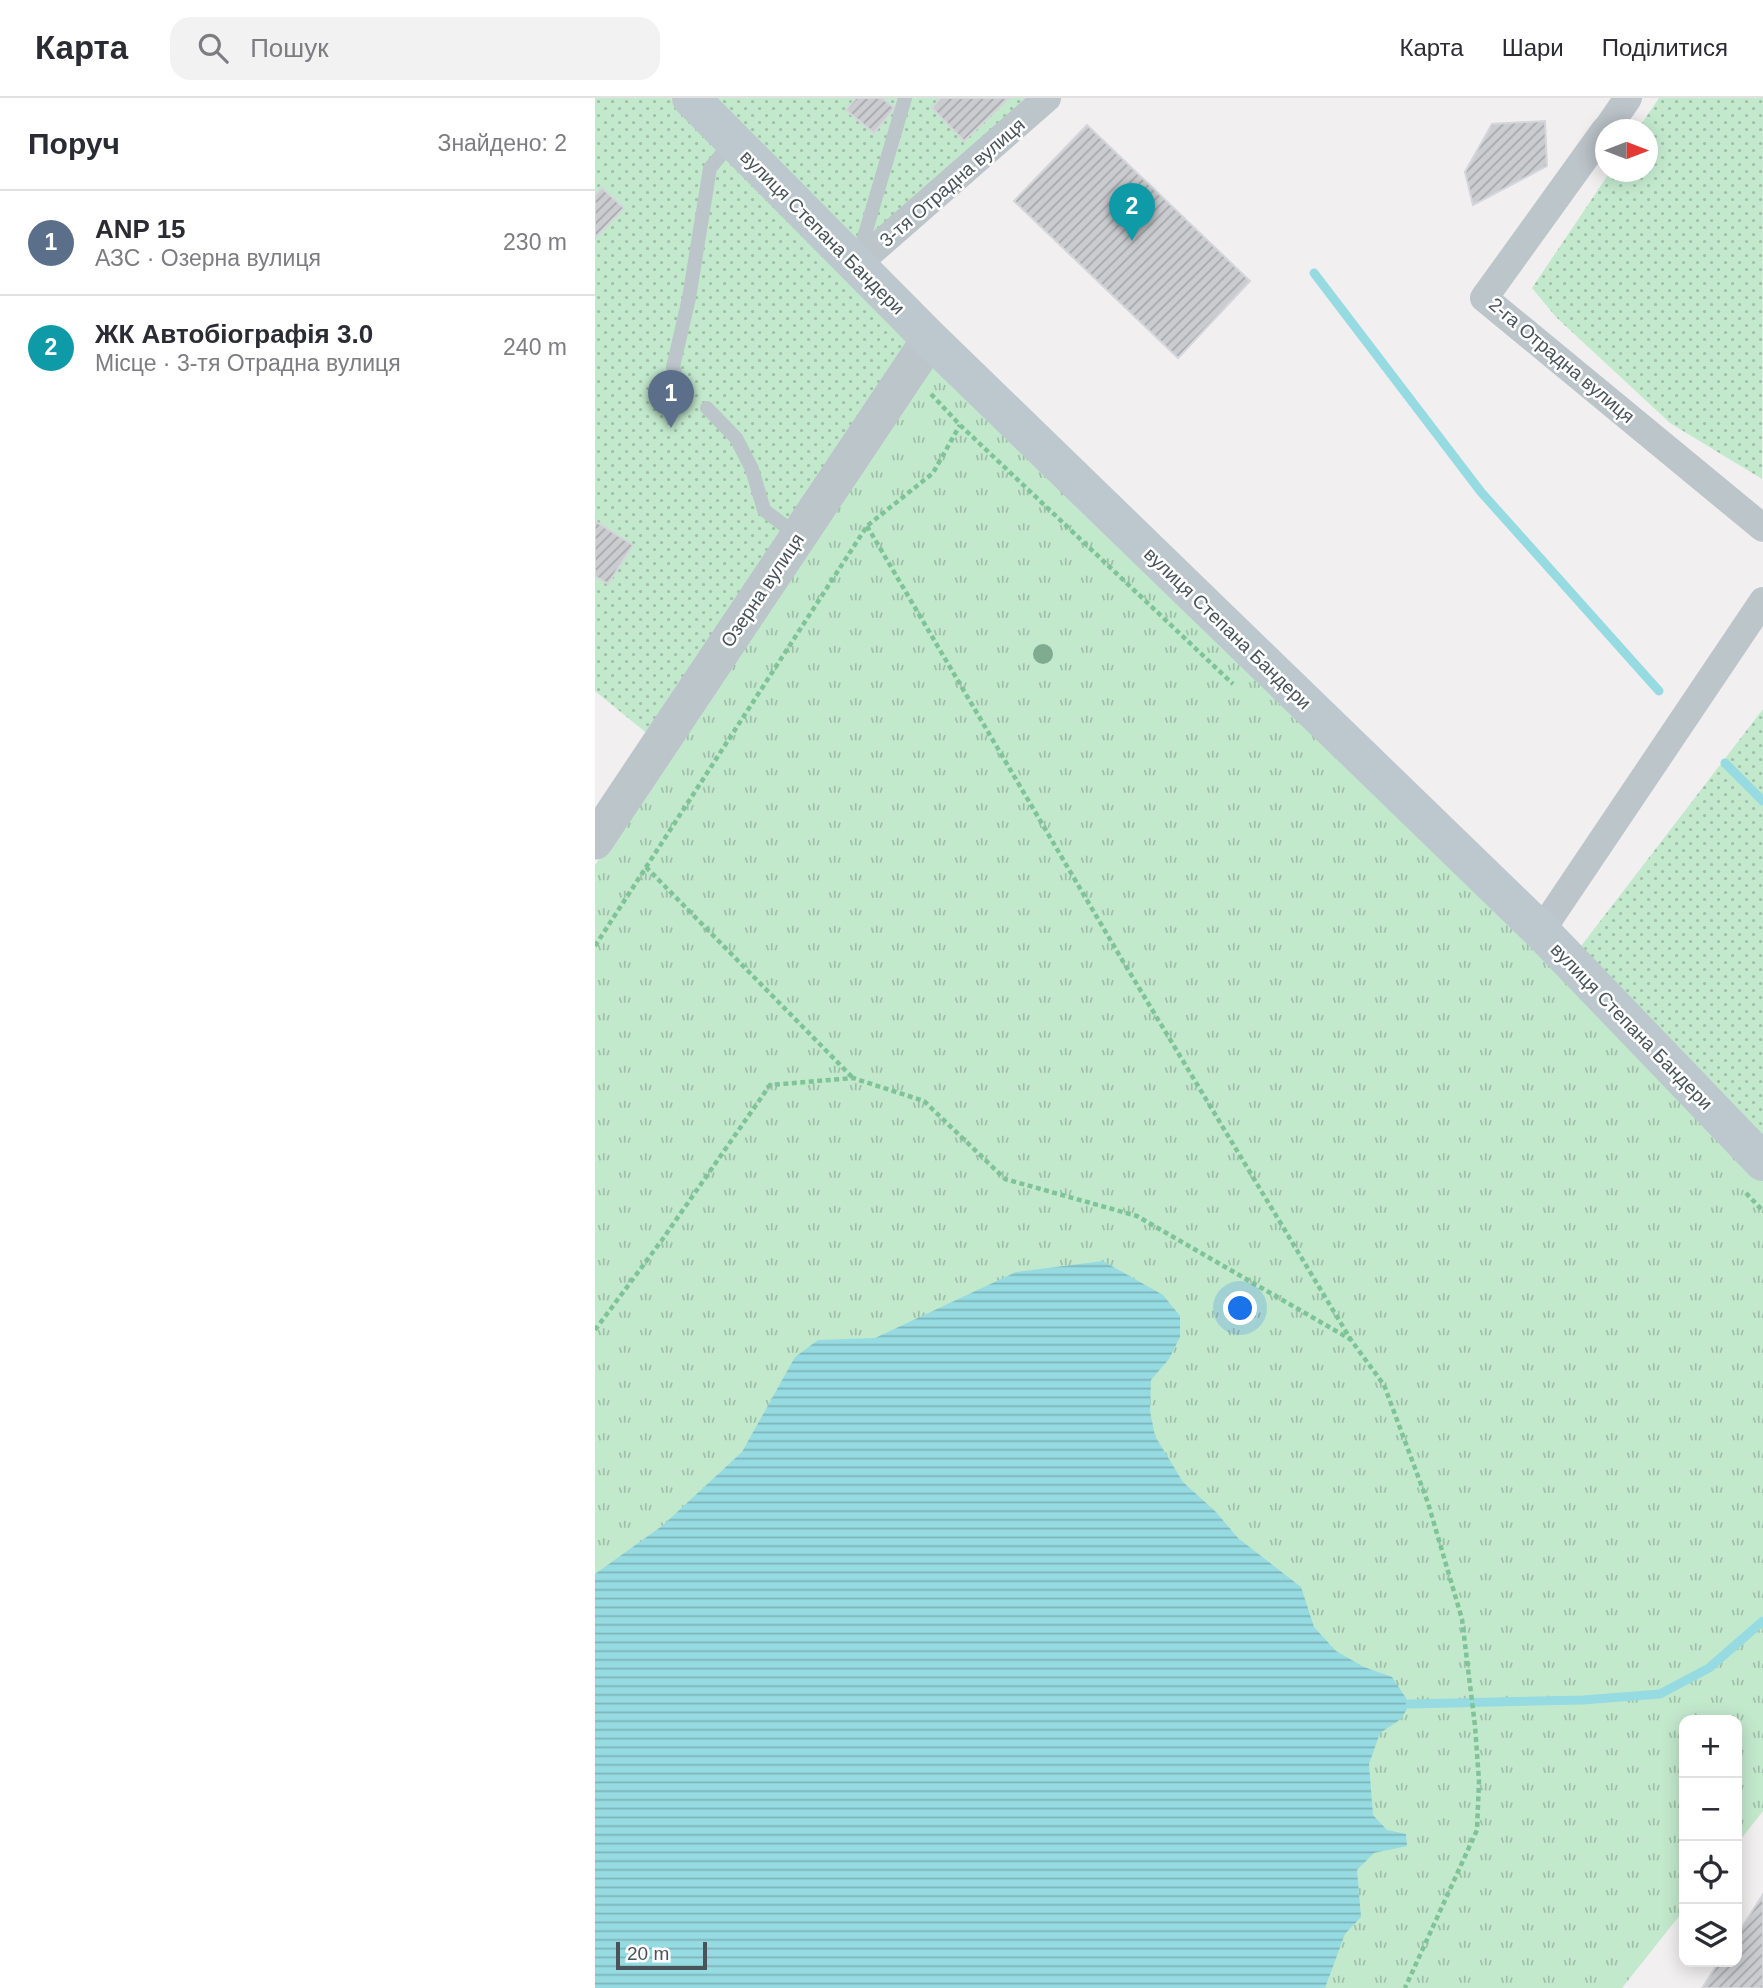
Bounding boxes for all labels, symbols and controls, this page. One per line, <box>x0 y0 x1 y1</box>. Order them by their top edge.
search box <box>170 17 660 80</box>
text: Карта <box>35 29 128 66</box>
icon: search <box>194 29 232 67</box>
text: Пошук <box>250 33 329 63</box>
text: Карта <box>1399 34 1464 61</box>
text: Шари <box>1502 34 1564 61</box>
text: Поділитися <box>1602 34 1728 61</box>
street label: 3-тя Отрадна вулиця <box>876 114 1029 251</box>
north arrow <box>1595 119 1658 182</box>
text: Поруч <box>28 127 120 160</box>
text: Знайдено: 2 <box>437 130 567 156</box>
street label: вулиця Степана Бандери <box>736 146 909 319</box>
pin: 2 <box>1109 183 1155 241</box>
text: ANP 15 <box>95 214 186 244</box>
text: 1 <box>45 229 57 255</box>
text: 230 m <box>503 229 567 255</box>
text: АЗС · Озерна вулиця <box>95 245 321 271</box>
street label: 2-га Отрадна вулиця <box>1485 294 1638 427</box>
text: ЖК Автобіографія 3.0 <box>95 319 373 349</box>
text: 2 <box>45 334 57 360</box>
text: 240 m <box>503 334 567 360</box>
text: Місце · 3-тя Отрадна вулиця <box>95 350 401 376</box>
pin: 1 <box>648 370 694 428</box>
street label: Озерна вулиця <box>717 530 808 651</box>
street label: вулиця Степана Бандери <box>1140 543 1315 713</box>
street label: вулиця Степана Бандери <box>1547 939 1717 1114</box>
your location <box>1223 1291 1257 1325</box>
map controls <box>1679 1715 1742 1967</box>
button: + <box>1679 1715 1742 1778</box>
button: − <box>1679 1778 1742 1841</box>
button: locate <box>1679 1841 1742 1904</box>
button: layers <box>1679 1904 1742 1967</box>
scale bar <box>616 1939 707 1971</box>
text: 20 m <box>627 1943 669 1964</box>

